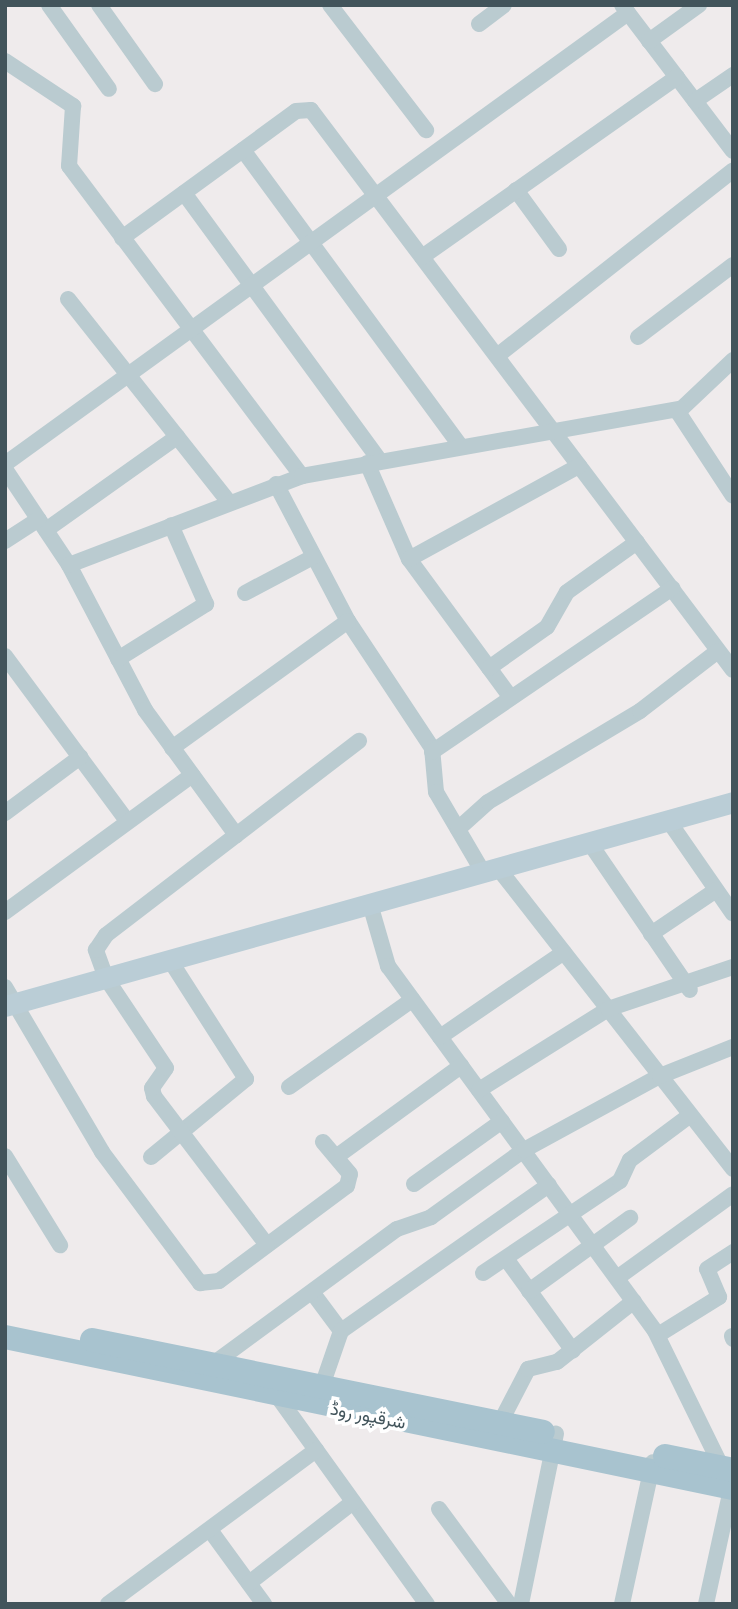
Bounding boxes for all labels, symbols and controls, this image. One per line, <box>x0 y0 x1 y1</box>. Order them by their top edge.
street label: شرقپور روڈ <box>328 1398 408 1434</box>

